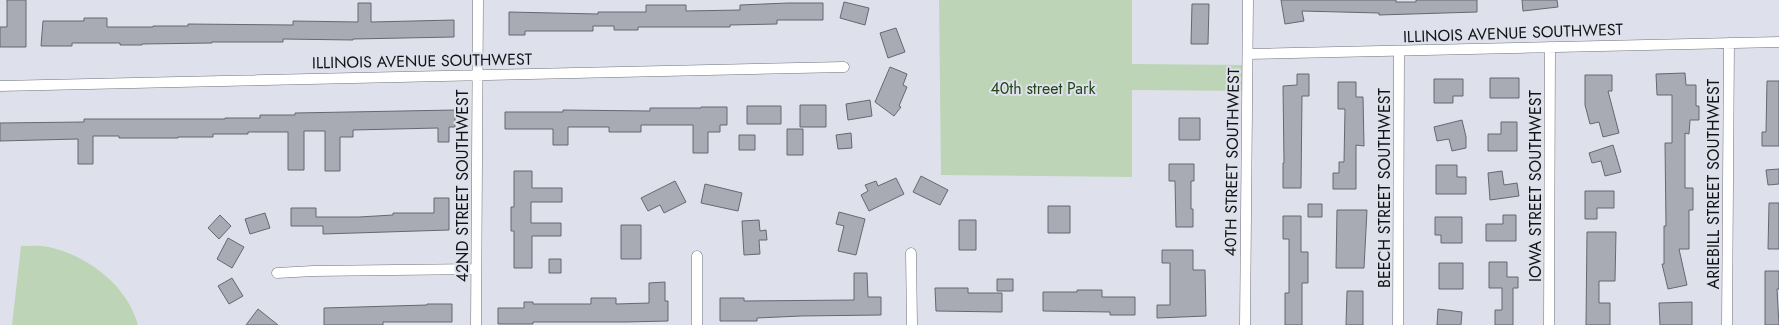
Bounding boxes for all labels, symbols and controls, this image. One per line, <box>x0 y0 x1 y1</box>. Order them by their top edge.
street label: ILLINOIS AVENUE SOUTHWEST <box>1403 18 1624 48</box>
street label: ILLINOIS AVENUE SOUTHWEST <box>312 48 533 74</box>
street label: 40TH STREET SOUTHWEST <box>1219 67 1245 257</box>
park label: 40th street Park <box>990 77 1097 100</box>
street label: ARIEBILL STREET SOUTHWEST <box>1702 78 1725 289</box>
street label: BEECH STREET SOUTHWEST <box>1373 87 1396 288</box>
street label: 42ND STREET SOUTHWEST <box>451 89 474 282</box>
street label: IOWA STREET SOUTHWEST <box>1524 90 1547 282</box>

